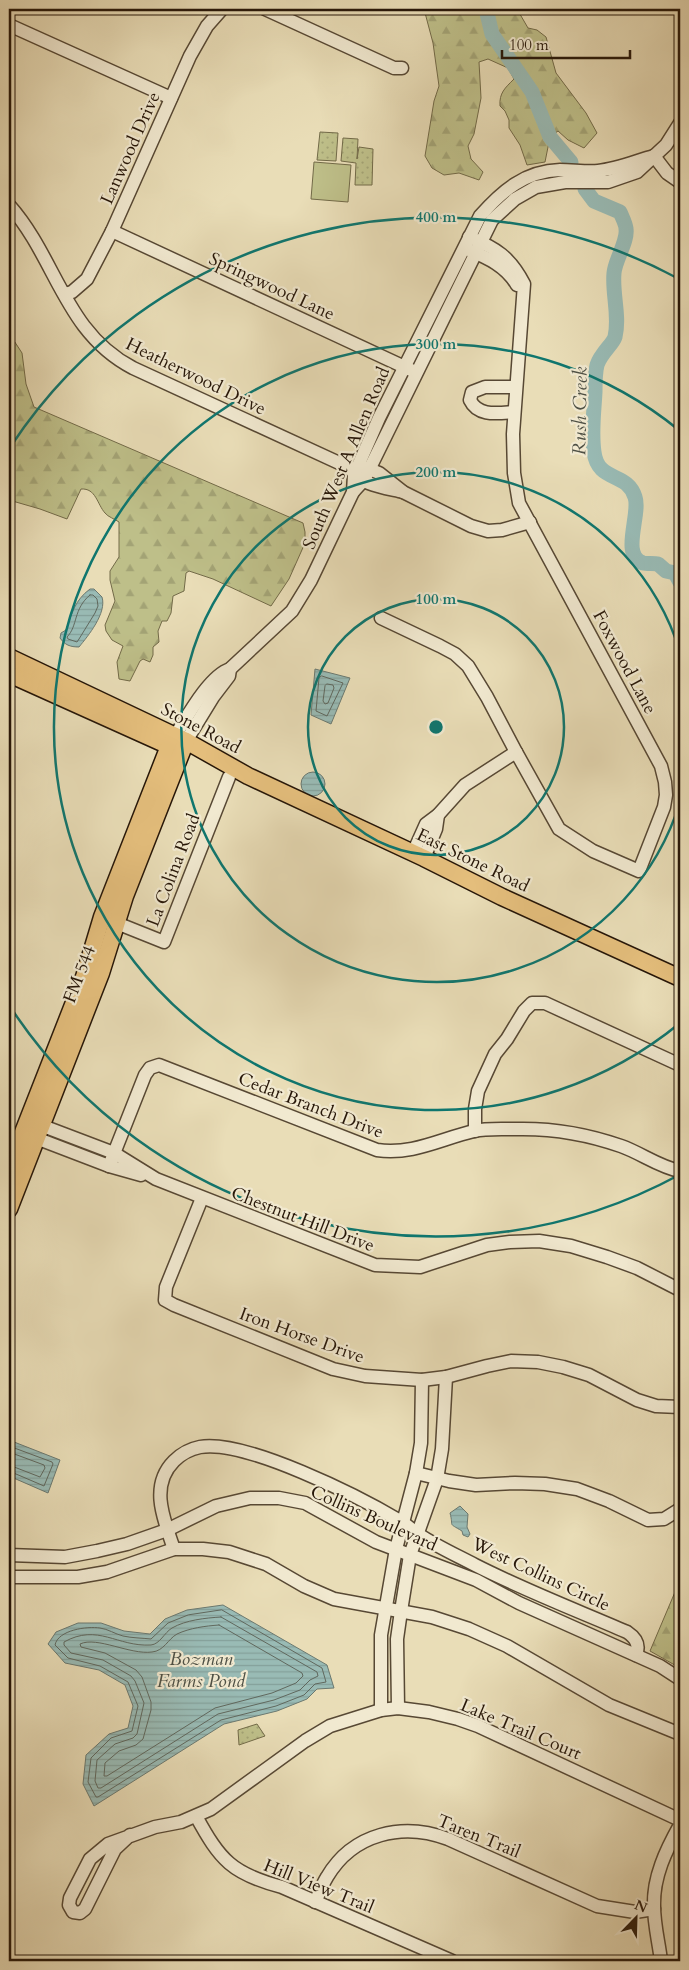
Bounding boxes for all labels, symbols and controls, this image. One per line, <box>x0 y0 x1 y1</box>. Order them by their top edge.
scale bar <box>502 28 629 60</box>
text: 100 m <box>509 35 549 55</box>
street label: Lanwood Drive <box>94 88 166 208</box>
text: 400 m <box>416 207 457 227</box>
street label: Springwood Lane <box>205 246 339 327</box>
street label: Heatherwood Drive <box>121 332 270 421</box>
text: 300 m <box>416 334 457 354</box>
street label: South West A Allen Road <box>297 363 396 553</box>
water label: Rush Creek <box>566 366 594 456</box>
text: 200 m <box>416 462 457 482</box>
text: 100 m <box>416 589 457 609</box>
street label: Foxwood Lane <box>587 606 662 719</box>
street label: Stone Road <box>156 697 246 760</box>
centre of rings <box>427 718 445 736</box>
street label: La Colina Road <box>140 810 207 930</box>
street label: East Stone Road <box>412 822 534 899</box>
street label: FM 544 <box>57 942 102 1007</box>
street label: Cedar Branch Drive <box>234 1066 387 1145</box>
street label: Chestnut Hill Drive <box>227 1181 378 1258</box>
street label: Iron Horse Drive <box>236 1301 368 1370</box>
street label: Collins Boulevard <box>306 1479 442 1558</box>
street label: West Collins Circle <box>467 1531 614 1617</box>
water label: Bozman Farms Pond <box>157 1646 246 1694</box>
street label: Lake Trail Court <box>457 1693 585 1766</box>
street label: Taren Trail <box>433 1808 525 1865</box>
street label: Hill View Trail <box>260 1853 378 1920</box>
north arrow <box>612 1892 662 1942</box>
text: N <box>632 1895 650 1918</box>

